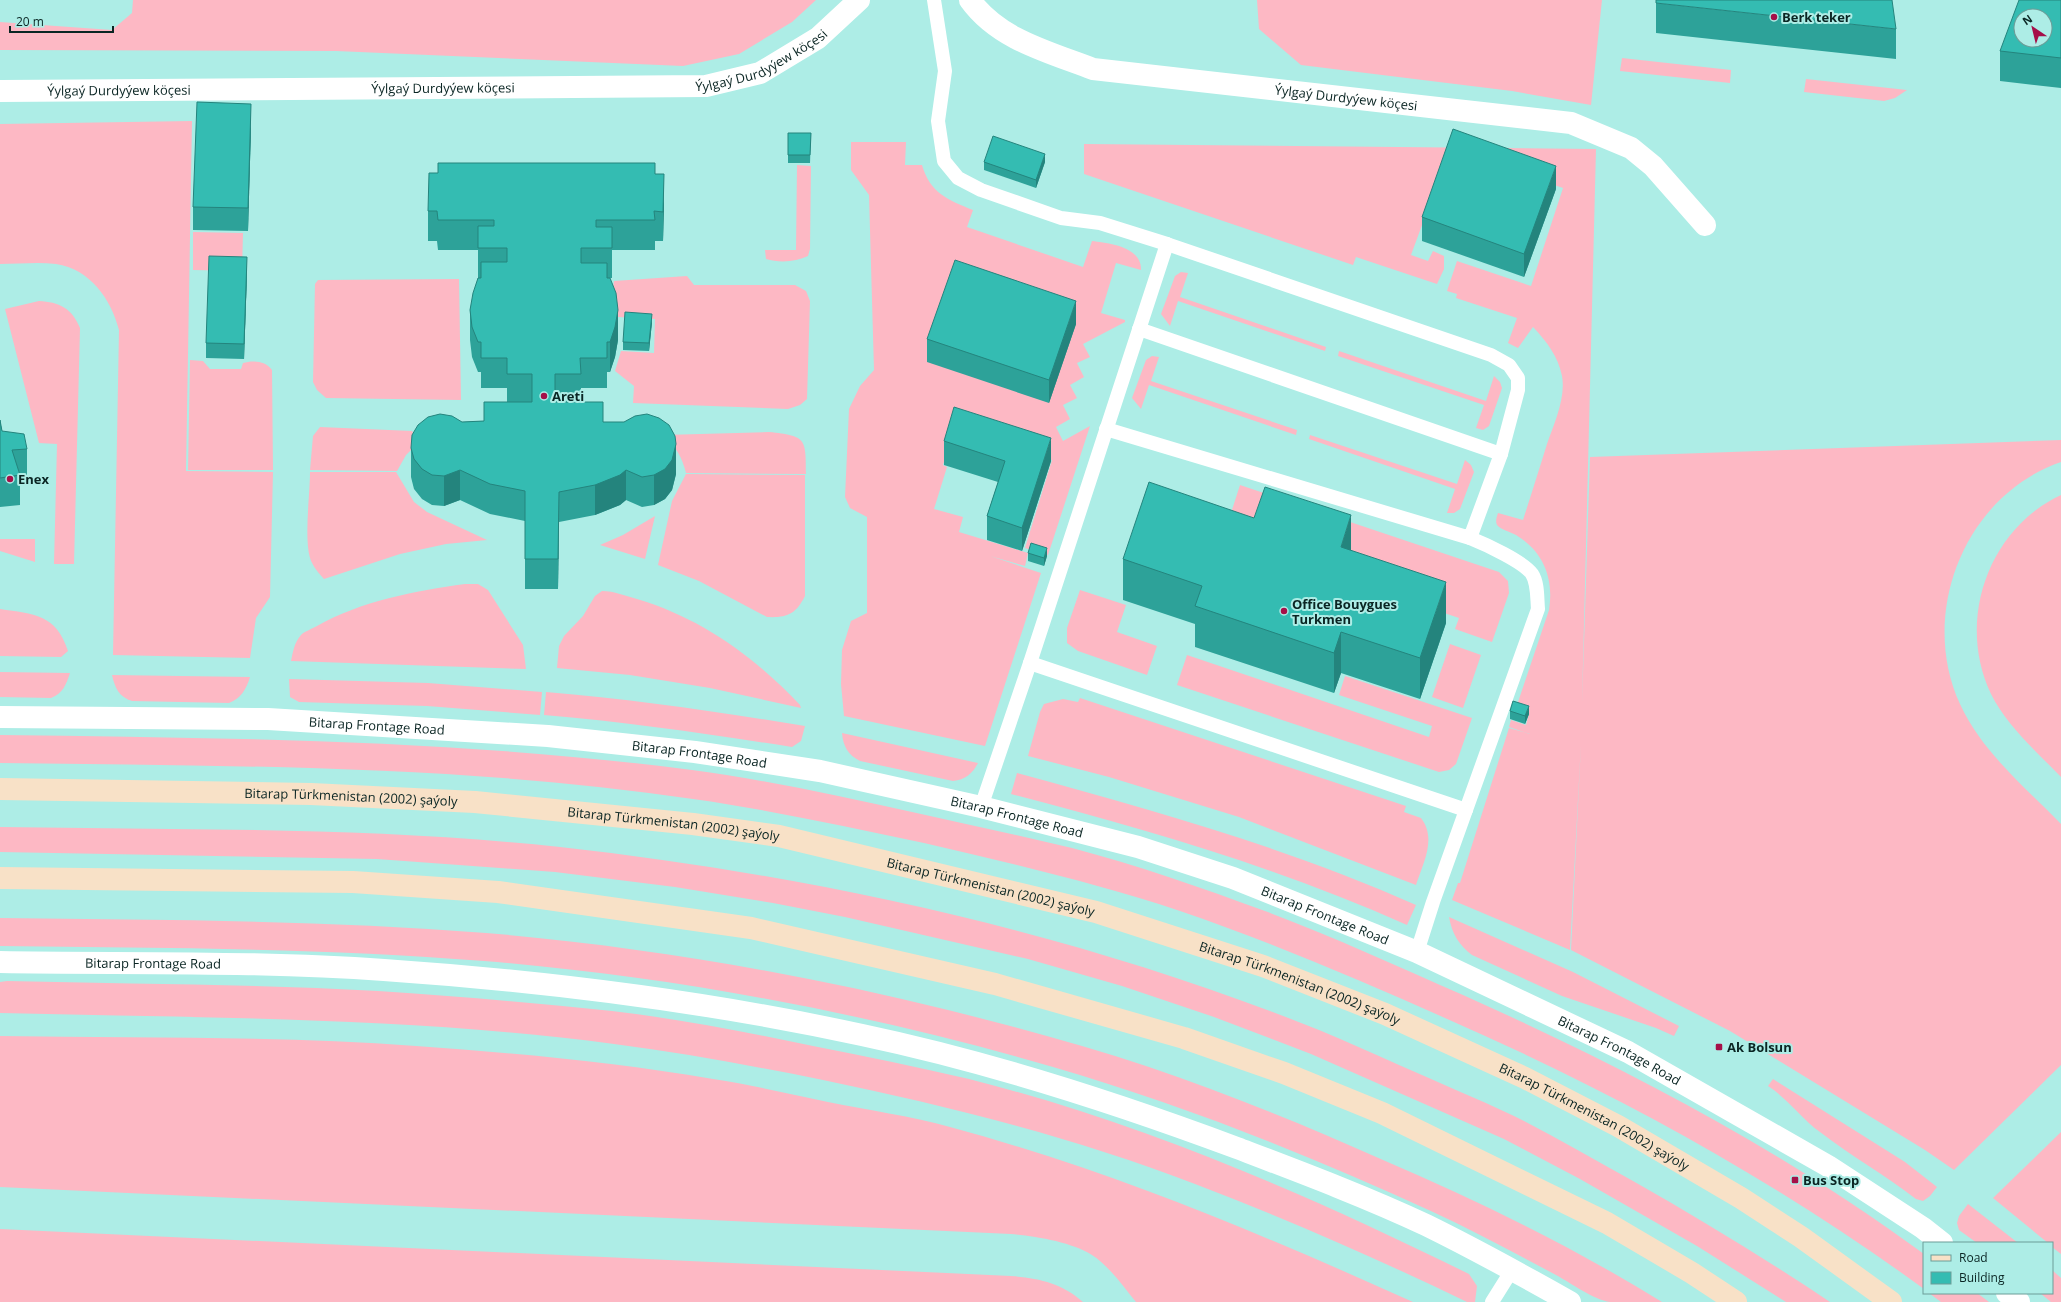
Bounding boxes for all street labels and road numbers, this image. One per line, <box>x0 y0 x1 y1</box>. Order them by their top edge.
street label: Ýylgaý Durdyýew köçesi <box>695 25 831 95</box>
street label: Ýylgaý Durdyýew köçesi <box>371 78 515 97</box>
street label: Ýylgaý Durdyýew köçesi <box>47 81 191 100</box>
street label: Ýylgaý Durdyýew köçesi <box>1274 81 1418 115</box>
street label: Bitarap Frontage Road <box>308 712 445 739</box>
street label: Bitarap Frontage Road <box>631 736 768 772</box>
street label: Bitarap Türkmenistan (2002) şaýoly <box>244 784 458 810</box>
street label: Bitarap Frontage Road <box>949 791 1085 842</box>
street label: Bitarap Türkmenistan (2002) şaýoly <box>567 802 781 845</box>
street label: Bitarap Türkmenistan (2002) şaýoly <box>885 853 1097 921</box>
street label: Bitarap Frontage Road <box>1259 881 1392 949</box>
street label: Bitarap Türkmenistan (2002) şaýoly <box>1197 937 1404 1029</box>
street label: Bitarap Frontage Road <box>85 954 221 973</box>
street label: Bitarap Frontage Road <box>1555 1011 1684 1089</box>
street label: Bitarap Türkmenistan (2002) şaýoly <box>1496 1058 1693 1175</box>

